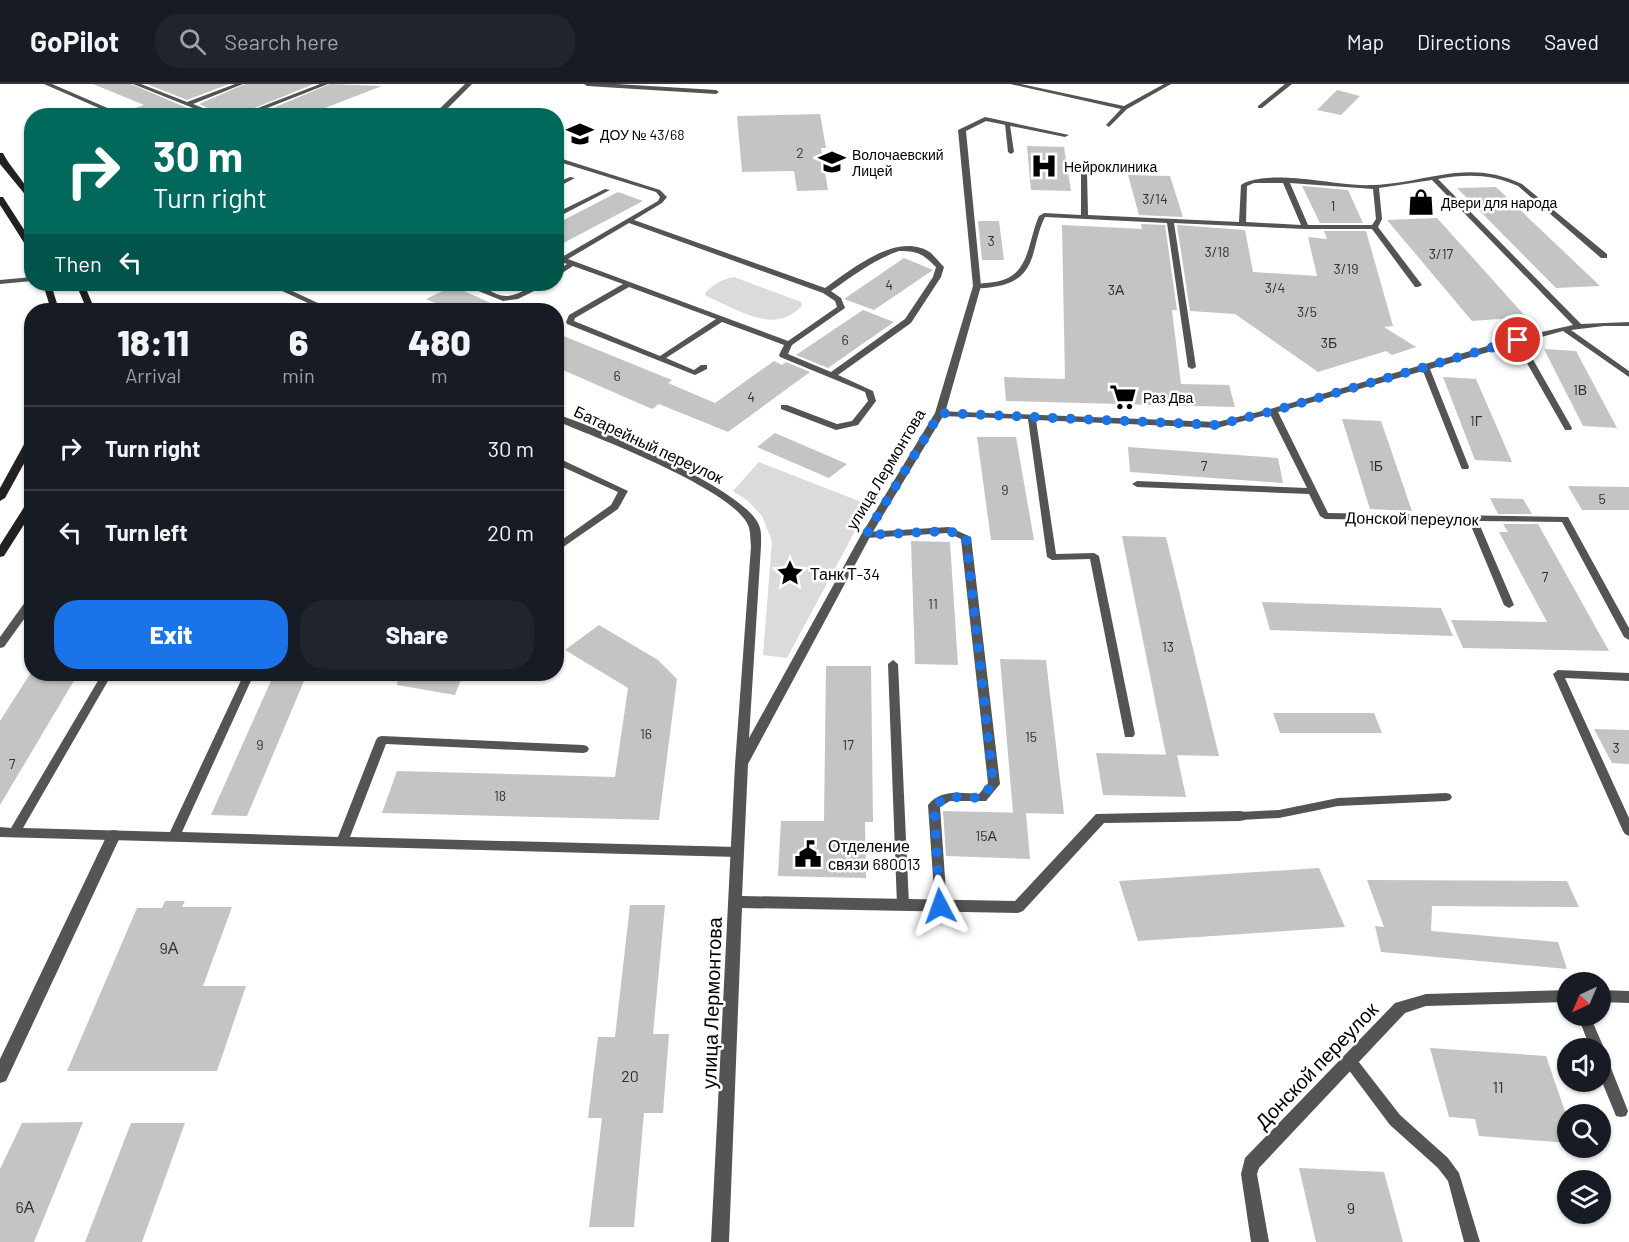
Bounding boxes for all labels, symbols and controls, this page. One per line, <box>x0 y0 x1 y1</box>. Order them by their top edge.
search box <box>155 14 575 68</box>
text: GoPilot <box>30 24 119 58</box>
icon: search <box>176 25 209 58</box>
text: Search here <box>224 28 339 54</box>
text: Map <box>1347 29 1384 54</box>
text: Directions <box>1417 29 1511 54</box>
text: Saved <box>1544 29 1599 54</box>
school or university icon: ДОУ № 43/68 <box>565 119 595 149</box>
place label: ДОУ № 43/68 <box>600 126 685 143</box>
text: 30 m <box>153 130 243 180</box>
icon: right <box>54 132 132 210</box>
house number: 2 <box>796 144 804 161</box>
place label: Волочаевский Лицей <box>852 146 944 179</box>
school or university icon: Волочаевский Лицей <box>817 147 847 177</box>
hospital icon: Нейроклиника <box>1029 151 1059 181</box>
place label: Нейроклиника <box>1064 158 1158 175</box>
text: Turn right <box>153 181 267 213</box>
shop icon: Двери для народа <box>1406 187 1436 217</box>
house number: 3/14 <box>1142 190 1168 207</box>
place label: Двери для народа <box>1441 194 1558 211</box>
house number: 1 <box>1331 197 1335 214</box>
house number: 3 <box>987 232 995 249</box>
house number: 3/18 <box>1204 243 1230 260</box>
house number: 3/17 <box>1429 245 1454 262</box>
icon: left <box>114 246 147 279</box>
text: Then <box>54 250 102 276</box>
house number: 3/19 <box>1333 260 1359 277</box>
house number: 4 <box>885 276 893 293</box>
house number: 3/4 <box>1265 279 1285 296</box>
house number: 3А <box>1108 281 1125 298</box>
house number: 3/5 <box>1297 303 1317 320</box>
pin <box>1492 314 1543 365</box>
text: 18:11 <box>117 320 189 363</box>
text: 6 <box>289 320 308 363</box>
text: 480 <box>408 320 471 363</box>
icon: arrive <box>1501 323 1534 356</box>
house number: 6 <box>841 331 849 348</box>
house number: 3Б <box>1321 334 1337 351</box>
text: Arrival <box>125 363 181 387</box>
text: min <box>282 363 315 387</box>
text: m <box>431 363 448 387</box>
house number: 6 <box>613 367 621 384</box>
house number: 1В <box>1573 381 1587 398</box>
supermarket icon: Раз Два <box>1108 382 1138 412</box>
house number: 4 <box>747 388 755 405</box>
place label: Раз Два <box>1143 389 1193 406</box>
street label: Батарейный переулок <box>571 401 728 487</box>
street label: улица Лермонтова <box>841 405 929 533</box>
house number: 1Г <box>1470 412 1483 429</box>
icon: right <box>54 432 87 465</box>
text: Turn right <box>105 435 200 461</box>
text: 30 m <box>488 435 534 461</box>
house number: 7 <box>1201 457 1208 474</box>
house number: 1Б <box>1369 457 1383 474</box>
house number: 9 <box>1001 481 1009 498</box>
house number: 5 <box>1598 490 1606 507</box>
street label: Донской переулок <box>1345 507 1480 529</box>
icon: left <box>54 516 87 549</box>
text: Turn left <box>105 519 188 545</box>
text: 20 m <box>487 519 534 545</box>
place icon: Танк Т-34 <box>775 558 805 588</box>
place label: Танк Т-34 <box>810 564 880 583</box>
house number: 7 <box>1542 568 1549 585</box>
house number: 11 <box>928 595 938 612</box>
button: Exit <box>54 600 288 669</box>
button: Share <box>300 600 534 669</box>
house number: 13 <box>1162 638 1174 655</box>
house number: 16 <box>640 725 652 742</box>
house number: 15 <box>1025 728 1037 745</box>
house number: 9 <box>256 736 264 753</box>
house number: 17 <box>842 736 854 753</box>
house number: 3 <box>1612 739 1620 756</box>
house number: 7 <box>9 755 16 772</box>
house number: 18 <box>494 787 506 804</box>
house number: 15А <box>975 827 997 844</box>
place label: Отделение связи 680013 <box>828 836 921 873</box>
public building icon: Отделение связи 680013 <box>793 839 823 869</box>
position arrow <box>908 874 972 938</box>
street label: улица Лермонтова <box>696 916 726 1089</box>
house number: 9А <box>159 938 179 957</box>
north arrow <box>1557 972 1611 1026</box>
map controls <box>1557 972 1611 1224</box>
street label: Донской переулок <box>1250 997 1383 1133</box>
button: sound <box>1557 1038 1611 1092</box>
house number: 20 <box>621 1066 639 1085</box>
house number: 11 <box>1492 1077 1504 1096</box>
button: search <box>1557 1104 1611 1158</box>
button: layers <box>1557 1170 1611 1224</box>
house number: 6А <box>16 1197 35 1216</box>
house number: 9 <box>1347 1198 1355 1217</box>

